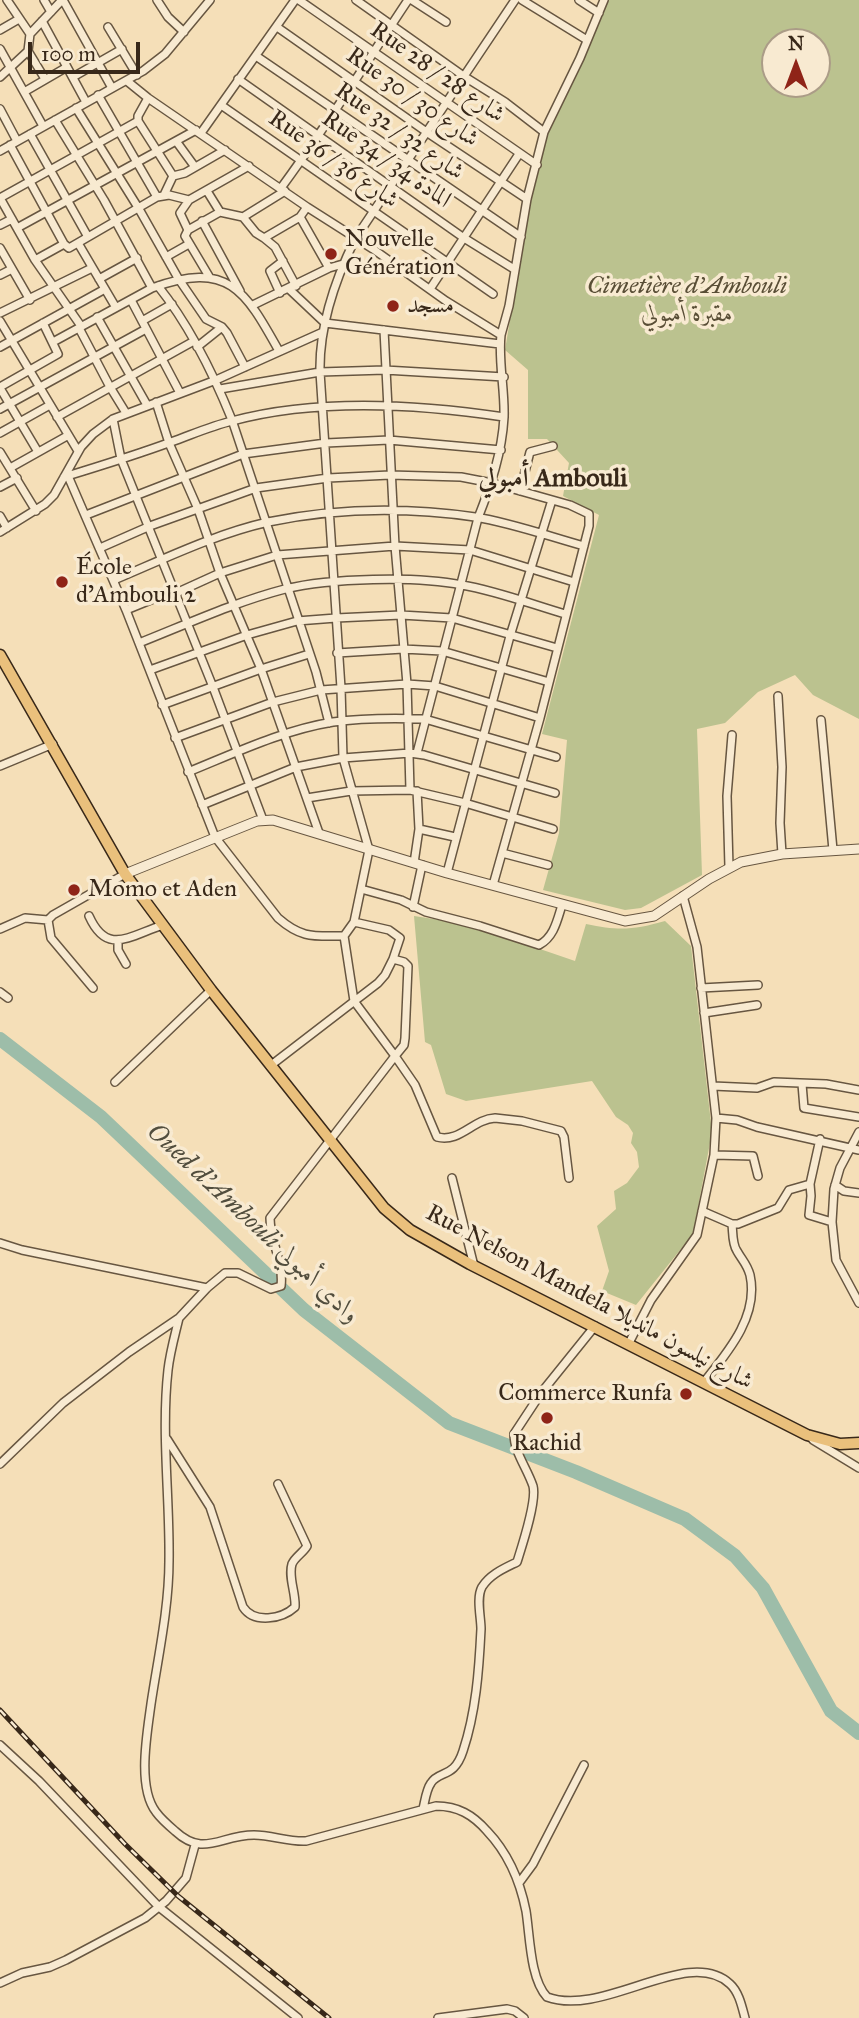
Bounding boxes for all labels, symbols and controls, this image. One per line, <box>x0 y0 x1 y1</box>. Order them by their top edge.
street label: Rue 28 / شارع 28 <box>364 16 510 130</box>
scale bar <box>32 28 144 72</box>
north arrow <box>761 28 831 98</box>
text: N <box>788 32 804 55</box>
text: 100 m <box>41 41 96 67</box>
street label: Rue 30 / شارع 30 <box>340 42 484 154</box>
street label: Rue 32 / شارع 32 <box>329 77 469 187</box>
street label: Rue 36 / شارع 36 <box>262 105 404 215</box>
street label: Rue 34 / المادة 34 <box>316 105 456 215</box>
place label: Nouvelle Génération <box>345 226 455 282</box>
marker: Nouvelle Génération <box>323 246 339 262</box>
park label: Cimetière d'Ambouli مقبرة أمبولي <box>587 273 787 329</box>
place label: مسجد <box>407 292 454 320</box>
marker: مسجد <box>385 298 401 314</box>
district label: أمبولي Ambouli <box>479 464 627 496</box>
place label: École d'Ambouli 2 <box>76 554 196 610</box>
marker: École d'Ambouli 2 <box>54 574 70 590</box>
place label: Momo et Aden <box>88 876 237 904</box>
marker: Momo et Aden <box>66 882 82 898</box>
water label: Oued d'Ambouli وادي أمبولي <box>140 1117 366 1331</box>
street label: Rue Nelson Mandela شارع نيلسون مانديلا <box>420 1199 758 1397</box>
place label: Commerce Runfa <box>498 1380 672 1408</box>
marker: Commerce Runfa <box>678 1386 694 1402</box>
marker: Rachid <box>539 1410 555 1426</box>
place label: Rachid <box>512 1430 582 1458</box>

